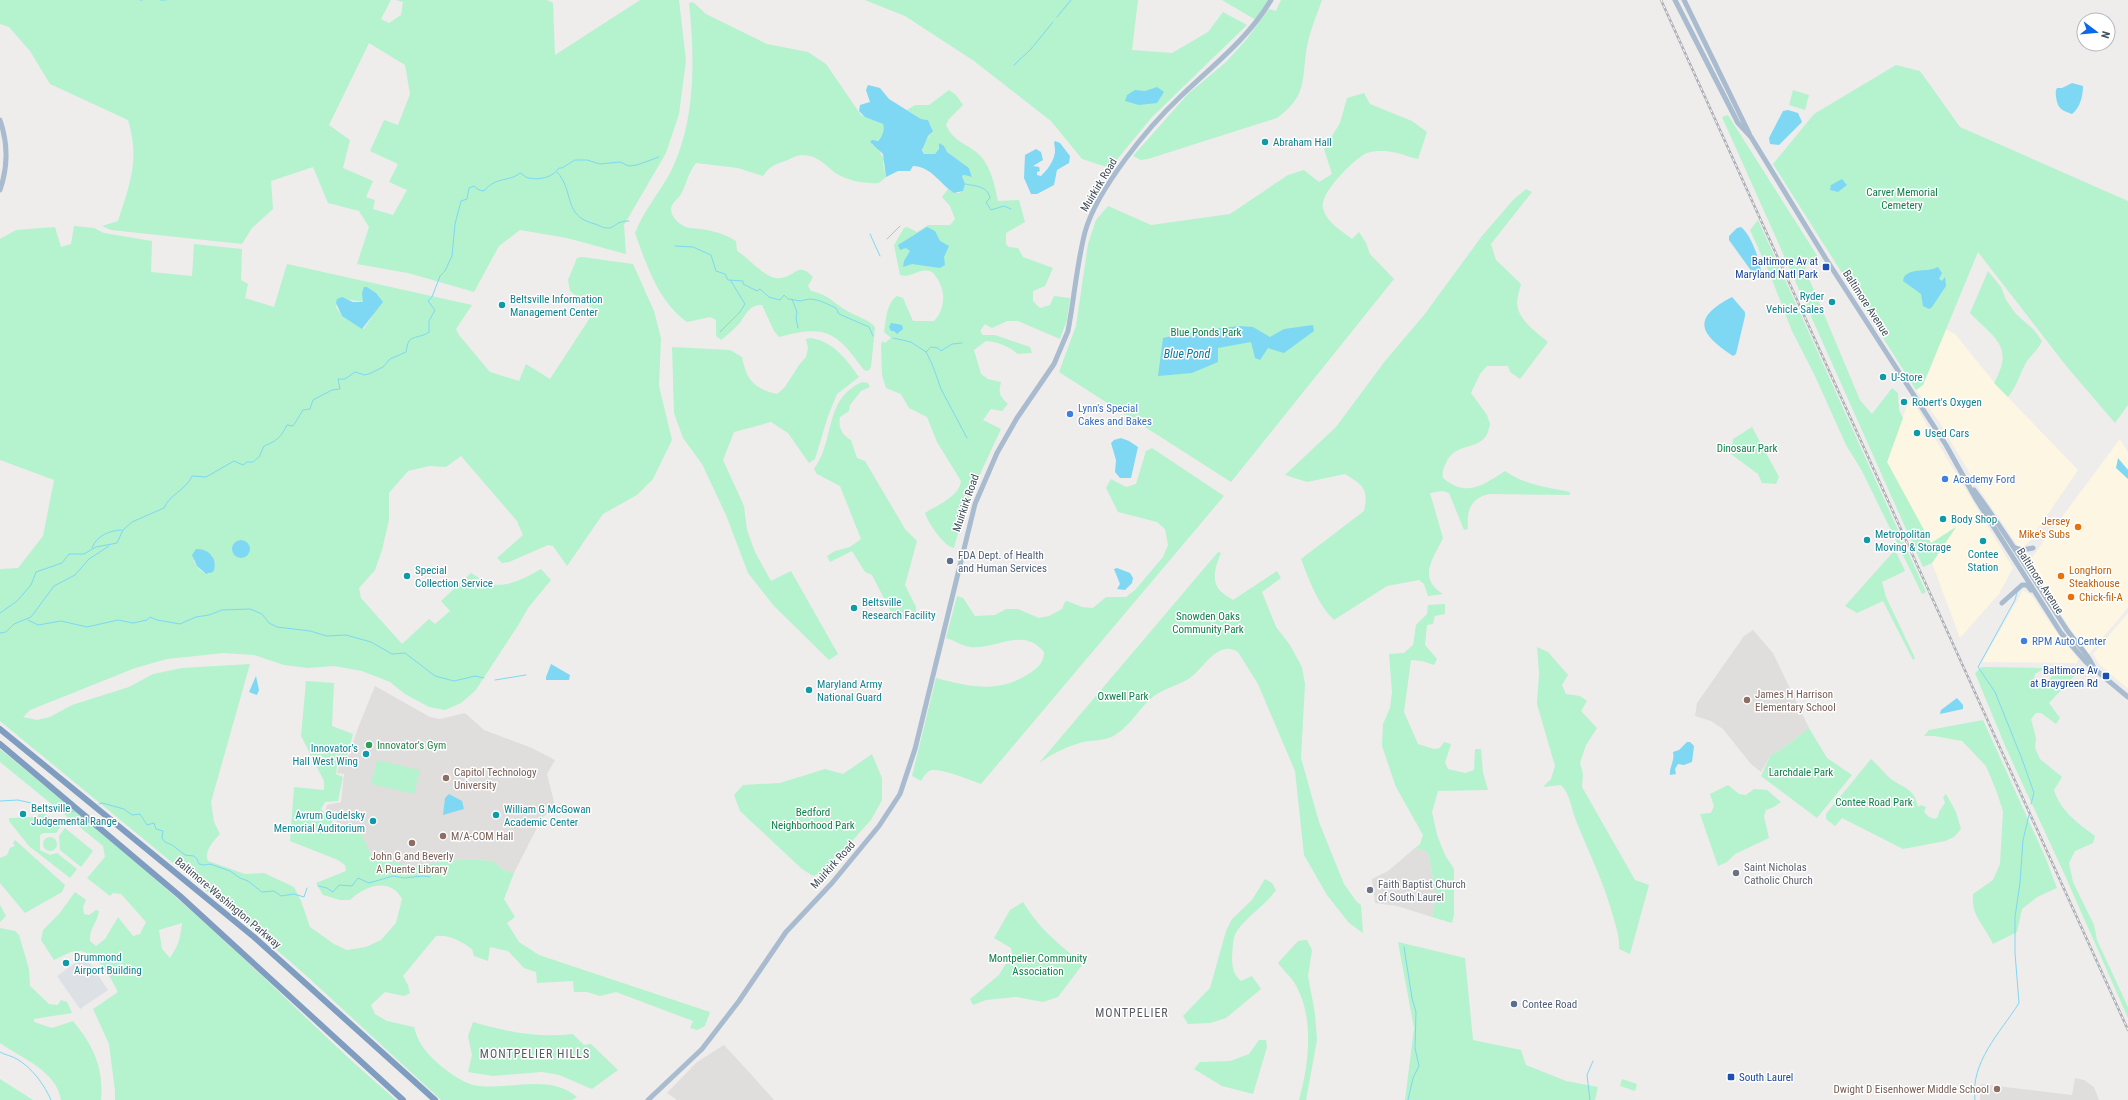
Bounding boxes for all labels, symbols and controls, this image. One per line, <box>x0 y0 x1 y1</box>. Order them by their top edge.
north arrow <box>2076 12 2116 52</box>
text: N <box>2098 30 2112 40</box>
place label: Abraham Hall <box>1273 136 1332 149</box>
marker: Abraham Hall <box>1260 137 1270 147</box>
street label: Muirkirk Road <box>1078 156 1120 214</box>
park label: Carver Memorial Cemetery <box>1866 186 1938 212</box>
place label: Baltimore Av at Maryland Natl Park <box>1735 255 1818 281</box>
marker: Baltimore Av at Maryland Natl Park <box>1821 262 1831 272</box>
street label: Baltimore Avenue <box>1840 268 1892 338</box>
place label: Ryder Vehicle Sales <box>1766 290 1825 316</box>
place label: Beltsville Information Management Center <box>510 293 603 319</box>
marker: Ryder Vehicle Sales <box>1827 297 1837 307</box>
marker: Beltsville Information Management Center <box>497 300 507 310</box>
park label: Blue Ponds Park <box>1170 326 1242 339</box>
water label: Blue Pond <box>1164 347 1210 361</box>
place label: U-Store <box>1891 371 1923 384</box>
marker: U-Store <box>1878 372 1888 382</box>
place label: Robert's Oxygen <box>1912 396 1982 409</box>
marker: Robert's Oxygen <box>1899 397 1909 407</box>
place label: Lynn's Special Cakes and Bakes <box>1078 402 1152 428</box>
marker: Lynn's Special Cakes and Bakes <box>1065 409 1075 419</box>
place label: Used Cars <box>1925 427 1969 440</box>
marker: Used Cars <box>1912 428 1922 438</box>
park label: Dinosaur Park <box>1717 442 1777 455</box>
street label: Muirkirk Road <box>950 473 982 533</box>
place label: Academy Ford <box>1953 473 2015 486</box>
marker: Academy Ford <box>1940 474 1950 484</box>
place label: Body Shop <box>1951 513 1997 526</box>
marker: Body Shop <box>1938 514 1948 524</box>
place label: Jersey Mike's Subs <box>2019 515 2070 541</box>
marker: Jersey Mike's Subs <box>2073 522 2083 532</box>
place label: Metropolitan Moving & Storage <box>1875 528 1951 554</box>
marker: Metropolitan Moving & Storage <box>1862 535 1872 545</box>
marker: Contee Station <box>1978 536 1988 546</box>
street label: Baltimore Avenue <box>2014 546 2066 616</box>
place label: Contee Station <box>1968 548 1998 574</box>
place label: FDA Dept. of Health and Human Services <box>958 549 1047 575</box>
marker: FDA Dept. of Health and Human Services <box>945 556 955 566</box>
place label: Special Collection Service <box>415 564 493 590</box>
place label: LongHorn Steakhouse <box>2069 564 2120 590</box>
marker: Special Collection Service <box>402 571 412 581</box>
marker: LongHorn Steakhouse <box>2056 571 2066 581</box>
place label: Chick-fil-A <box>2079 591 2123 604</box>
marker: Chick-fil-A <box>2066 592 2076 602</box>
place label: Beltsville Research Facility <box>862 596 936 622</box>
marker: Beltsville Research Facility <box>849 603 859 613</box>
park label: Snowden Oaks Community Park <box>1172 610 1244 636</box>
place label: RPM Auto Center <box>2032 635 2107 648</box>
marker: RPM Auto Center <box>2019 636 2029 646</box>
place label: Baltimore Av at Braygreen Rd <box>2030 664 2098 690</box>
marker: Baltimore Av at Braygreen Rd <box>2101 671 2111 681</box>
place label: Maryland Army National Guard <box>817 678 883 704</box>
marker: Maryland Army National Guard <box>804 685 814 695</box>
place label: James H Harrison Elementary School <box>1755 688 1836 714</box>
park label: Oxwell Park <box>1098 690 1149 703</box>
marker: James H Harrison Elementary School <box>1742 695 1752 705</box>
place label: Innovator's Gym <box>377 739 446 752</box>
marker: Innovator's Gym <box>364 740 374 750</box>
place label: Innovator's Hall West Wing <box>293 742 358 768</box>
marker: Innovator's Hall West Wing <box>361 749 371 759</box>
place label: Capitol Technology University <box>454 766 537 792</box>
park label: Larchdale Park <box>1769 766 1833 779</box>
marker: Capitol Technology University <box>441 773 451 783</box>
park label: Contee Road Park <box>1835 796 1913 809</box>
place label: Beltsville Judgemental Range <box>31 802 117 828</box>
place label: William G McGowan Academic Center <box>504 803 591 829</box>
park label: Bedford Neighborhood Park <box>771 806 855 832</box>
marker: Beltsville Judgemental Range <box>18 809 28 819</box>
place label: Avrum Gudelsky Memorial Auditorium <box>274 809 365 835</box>
marker: William G McGowan Academic Center <box>491 810 501 820</box>
marker: Avrum Gudelsky Memorial Auditorium <box>368 816 378 826</box>
place label: M/A-COM Hall <box>451 830 513 843</box>
marker: M/A-COM Hall <box>438 831 448 841</box>
marker: John G and Beverly A Puente Library <box>407 838 417 848</box>
street label: Muirkirk Road <box>808 838 858 892</box>
place label: John G and Beverly A Puente Library <box>371 850 454 876</box>
street label: Baltimore-Washington Parkway <box>172 855 284 952</box>
place label: Saint Nicholas Catholic Church <box>1744 861 1813 887</box>
marker: Saint Nicholas Catholic Church <box>1731 868 1741 878</box>
place label: Faith Baptist Church of South Laurel <box>1378 878 1466 904</box>
marker: Faith Baptist Church of South Laurel <box>1365 885 1375 895</box>
place label: Drummond Airport Building <box>74 951 142 977</box>
park label: Montpelier Community Association <box>989 952 1088 978</box>
marker: Drummond Airport Building <box>61 958 71 968</box>
place label: Contee Road <box>1522 998 1577 1011</box>
marker: Contee Road <box>1509 999 1519 1009</box>
district label: MONTPELIER <box>1095 1006 1169 1020</box>
district label: MONTPELIER HILLS <box>480 1047 590 1061</box>
place label: South Laurel <box>1739 1071 1793 1084</box>
marker: South Laurel <box>1726 1072 1736 1082</box>
place label: Dwight D Eisenhower Middle School <box>1834 1083 1989 1096</box>
marker: Dwight D Eisenhower Middle School <box>1992 1084 2002 1094</box>

